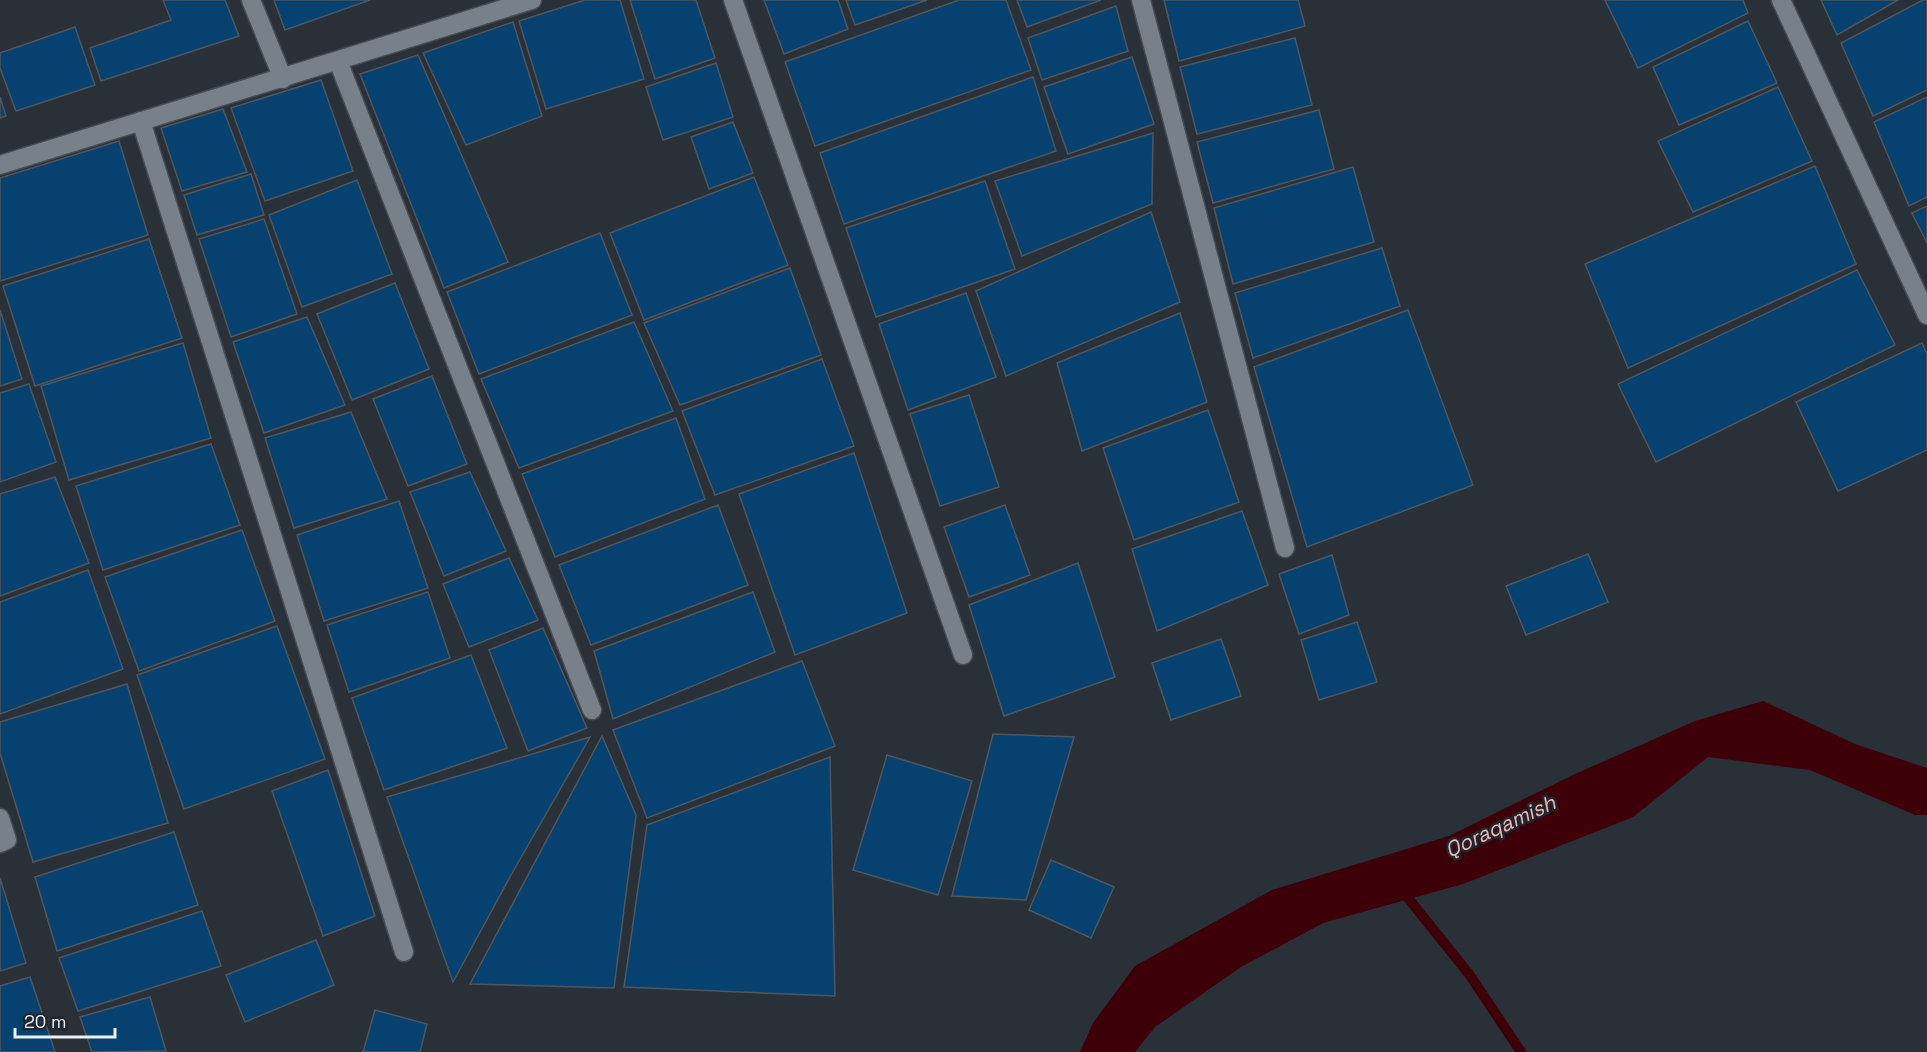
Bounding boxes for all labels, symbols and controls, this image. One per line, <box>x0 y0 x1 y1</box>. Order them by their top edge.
water label: Qoraqamish <box>1440 788 1561 863</box>
scale bar <box>15 1001 116 1039</box>
text: 20 m <box>24 1010 67 1033</box>

